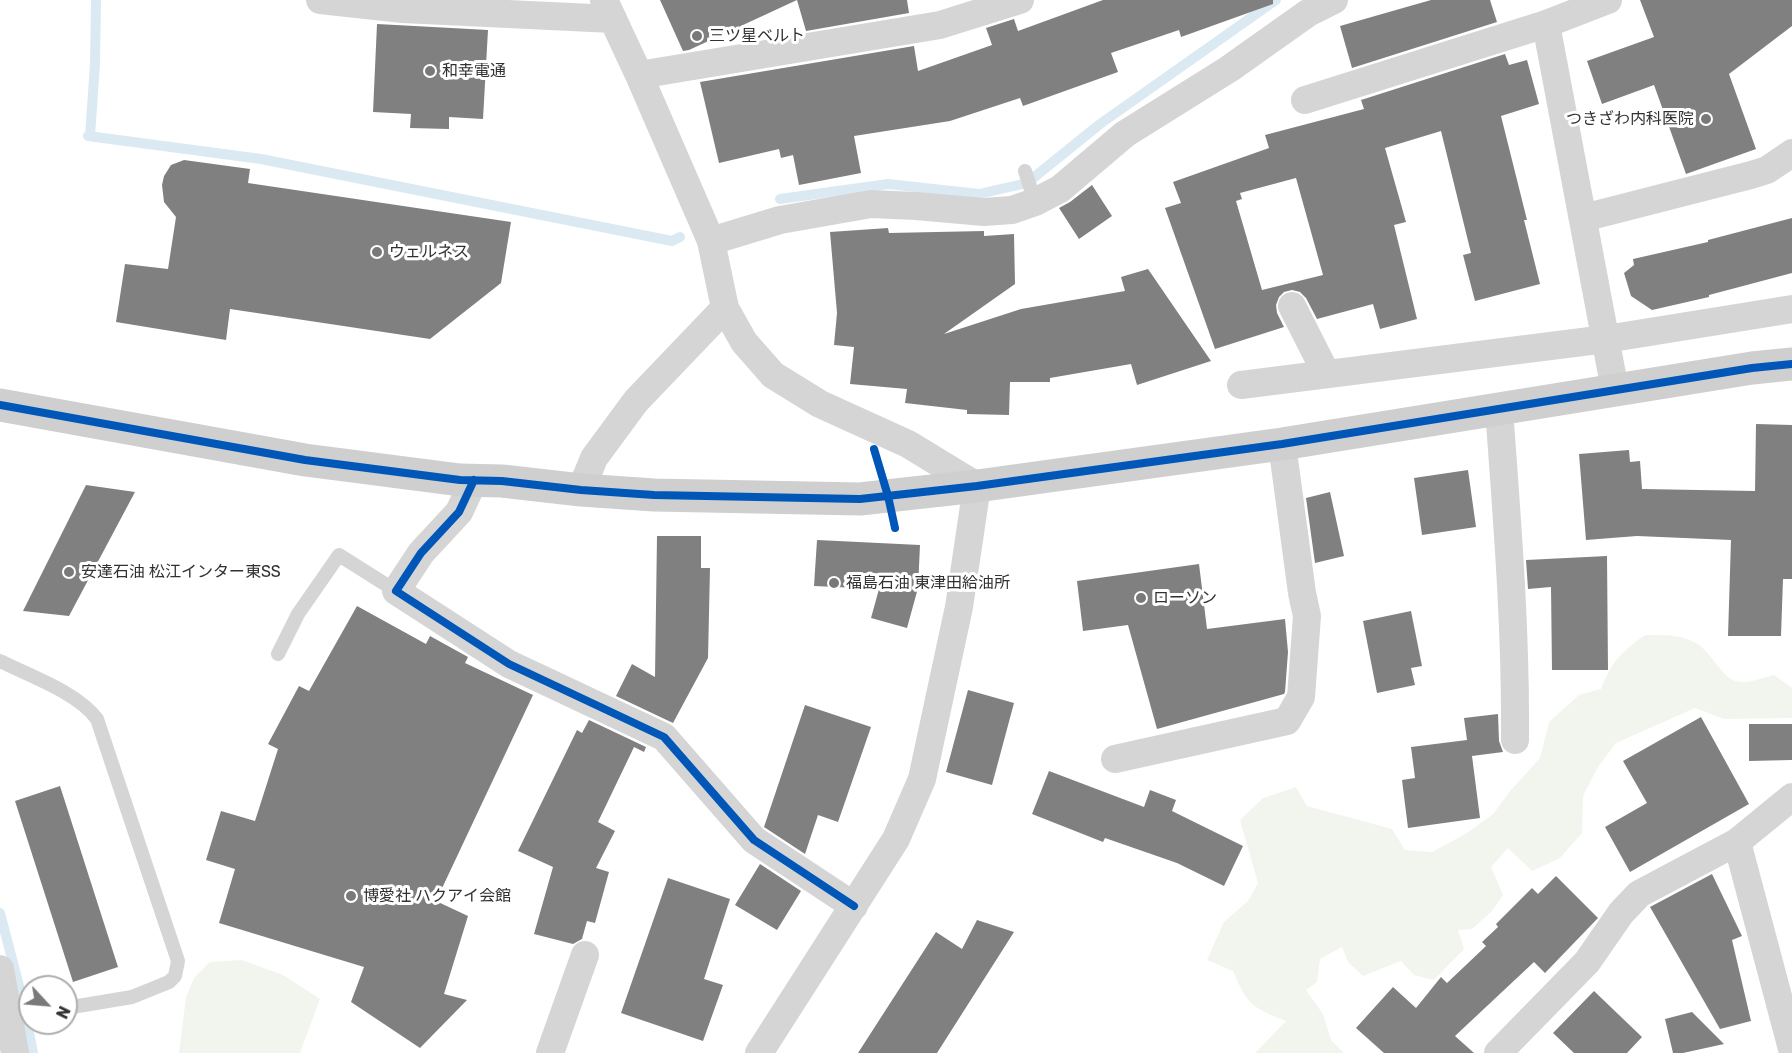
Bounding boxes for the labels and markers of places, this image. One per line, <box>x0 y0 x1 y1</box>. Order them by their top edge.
place label: 三ツ星ベルト <box>709 26 805 46</box>
marker: 三ツ星ベルト <box>690 29 704 43</box>
place label: 和幸電通 <box>442 61 506 81</box>
marker: 和幸電通 <box>423 64 437 78</box>
place label: つきざわ内科医院 <box>1566 109 1694 129</box>
marker: つきざわ内科医院 <box>1699 112 1713 126</box>
place label: ウェルネス <box>389 242 469 262</box>
marker: ウェルネス <box>370 245 384 259</box>
place label: 安達石油 松江インター東SS <box>81 562 281 582</box>
marker: 安達石油 松江インター東SS <box>62 565 76 579</box>
place label: 福島石油 東津田給油所 <box>846 573 1010 593</box>
marker: 福島石油 東津田給油所 <box>827 576 841 590</box>
place label: ローソン <box>1153 588 1217 608</box>
marker: ローソン <box>1134 591 1148 605</box>
place label: 博愛社 ハクアイ会館 <box>363 886 511 906</box>
marker: 博愛社 ハクアイ会館 <box>344 889 358 903</box>

